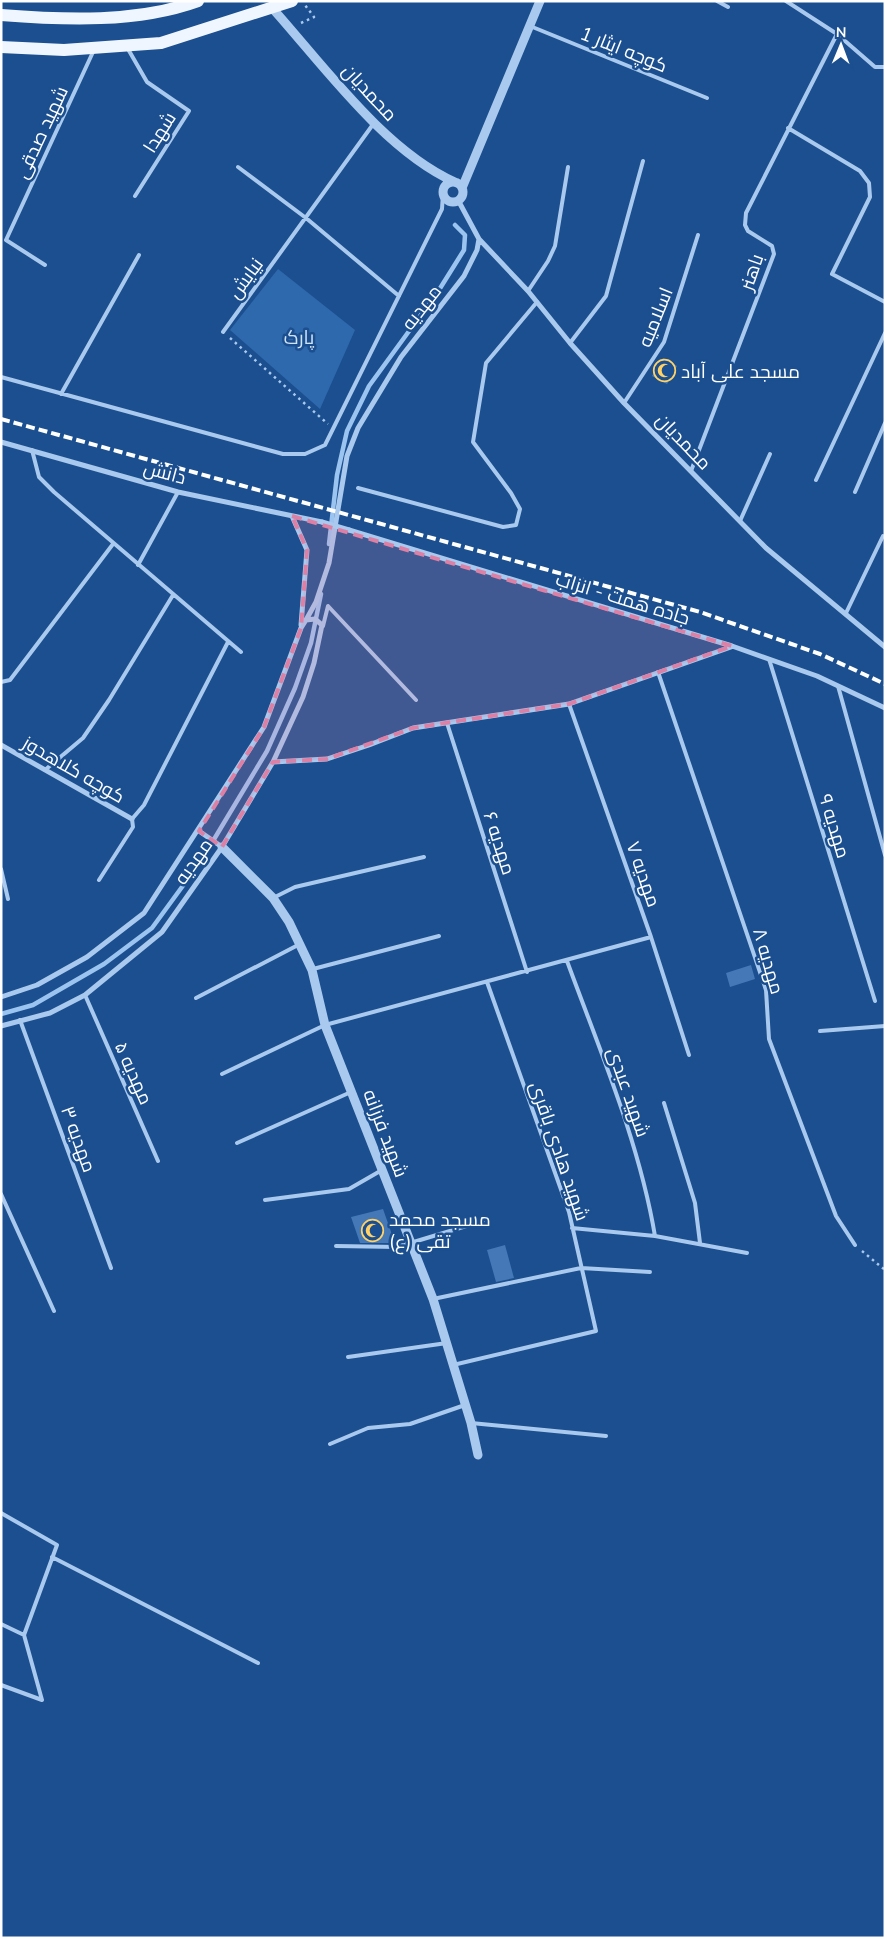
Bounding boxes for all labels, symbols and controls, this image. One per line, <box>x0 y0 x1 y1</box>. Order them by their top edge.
north arrow <box>816 20 866 70</box>
street label: کوچه ایثار 1 <box>576 21 671 78</box>
text: N <box>836 23 847 41</box>
street label: محمدیان <box>337 58 403 126</box>
street label: شهید صدقی <box>9 82 73 182</box>
street label: شهدا <box>137 107 181 157</box>
street label: باهنر <box>733 251 768 294</box>
street label: نیایش <box>222 253 268 303</box>
street label: مهدیه <box>396 280 446 334</box>
street label: اسلاميه <box>632 284 678 350</box>
park label: پارک <box>284 325 314 350</box>
mosque icon: مسجد علی آباد <box>653 359 677 383</box>
place label: مسجد علی آباد <box>681 359 800 383</box>
street label: محمدیان <box>651 407 717 475</box>
street label: دانش <box>141 455 189 489</box>
street label: جاده همت - انزاب <box>553 566 693 630</box>
street label: کوچه کلاهدوز <box>17 729 130 809</box>
street label: مهدیه ۹ <box>814 791 856 861</box>
street label: مهدیه ۶ <box>479 808 521 878</box>
street label: مهدیه <box>169 833 217 889</box>
street label: مهدیه ۷ <box>622 838 666 910</box>
street label: مهدیه ۸ <box>748 925 790 997</box>
street label: مهدیه ۵ <box>110 1038 158 1108</box>
street label: شهید عبدی <box>603 1044 655 1140</box>
street label: شهید هادی باقری <box>525 1078 595 1224</box>
street label: شهید فرزانه <box>358 1086 414 1180</box>
street label: مهدیه ۳ <box>56 1103 102 1175</box>
place label: مسجد محمد تقی (ع) <box>389 1207 491 1255</box>
mosque icon: مسجد محمد تقی (ع) <box>361 1218 385 1242</box>

